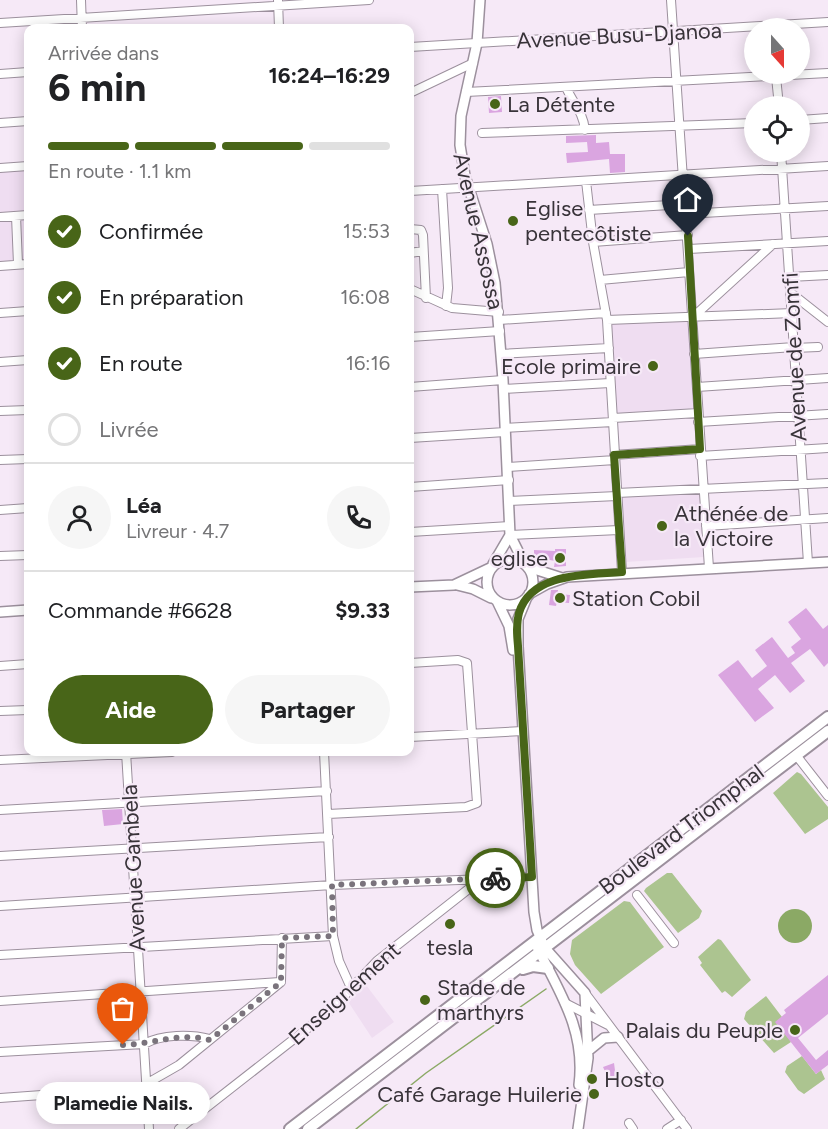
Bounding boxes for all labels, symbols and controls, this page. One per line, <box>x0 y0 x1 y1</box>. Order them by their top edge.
street label: Avenue Busu-Djanoa <box>516 17 722 54</box>
north arrow <box>744 18 810 84</box>
map controls <box>744 18 810 162</box>
text: Arrivée dans <box>48 41 159 65</box>
text: 16:24–16:29 <box>268 62 390 89</box>
text: 6 min <box>48 64 146 111</box>
place label: La Détente <box>507 91 615 118</box>
button: locate <box>744 96 810 162</box>
marker: La Détente <box>488 97 502 111</box>
street label: Avenue Assossa <box>447 150 510 312</box>
text: En route · 1.1 km <box>48 159 191 183</box>
pin <box>662 174 713 236</box>
icon: home <box>671 183 704 216</box>
place label: Eglise pentecôtiste <box>525 195 651 247</box>
marker: Eglise pentecôtiste <box>506 214 520 228</box>
icon: check <box>48 215 81 248</box>
text: Confirmée <box>99 218 203 245</box>
text: 15:53 <box>343 219 390 243</box>
street label: Avenue de Zomfi <box>777 272 812 442</box>
icon: check <box>48 281 81 314</box>
text: En préparation <box>99 284 244 311</box>
text: 16:08 <box>340 285 390 309</box>
icon: check <box>48 347 81 380</box>
text: En route <box>99 350 182 377</box>
text: 16:16 <box>346 351 390 375</box>
place label: Ecole primaire <box>501 353 641 380</box>
marker: Ecole primaire <box>646 359 660 373</box>
text: Livrée <box>99 416 158 443</box>
button: person <box>48 486 111 549</box>
button: phone <box>327 486 390 549</box>
text: Léa <box>126 492 162 519</box>
place label: Athénée de la Victoire <box>674 500 788 552</box>
text: Livreur · 4.7 <box>126 519 229 543</box>
marker: Athénée de la Victoire <box>655 519 669 533</box>
place label: eglise <box>491 545 548 572</box>
marker: eglise <box>553 551 567 565</box>
place label: Station Cobil <box>572 585 700 612</box>
marker: Station Cobil <box>553 591 567 605</box>
text: Commande #6628 <box>48 597 232 624</box>
text: $9.33 <box>335 597 390 624</box>
button: Aide <box>48 675 213 744</box>
button: Partager <box>225 675 390 744</box>
street label: Boulevard Triomphal <box>593 759 769 900</box>
street label: Avenue Gambela <box>116 784 151 952</box>
courier <box>465 848 525 908</box>
icon: bike <box>479 862 512 895</box>
marker: tesla <box>443 917 457 931</box>
place label: tesla <box>427 934 473 961</box>
street label: Enseignement <box>283 936 406 1051</box>
place label: Stade de marthyrs <box>437 974 525 1026</box>
pin <box>97 983 148 1045</box>
icon: bag <box>106 992 139 1025</box>
marker: Stade de marthyrs <box>418 993 432 1007</box>
place label: Palais du Peuple <box>625 1017 783 1044</box>
marker: Palais du Peuple <box>788 1023 802 1037</box>
place label: Hosto <box>604 1066 665 1093</box>
marker: Hosto <box>585 1072 599 1086</box>
callout: Plamedie Nails. <box>36 1081 210 1123</box>
place label: Café Garage Huilerie <box>377 1081 582 1108</box>
marker: Café Garage Huilerie <box>587 1087 601 1101</box>
text: Plamedie Nails. <box>53 1091 193 1115</box>

